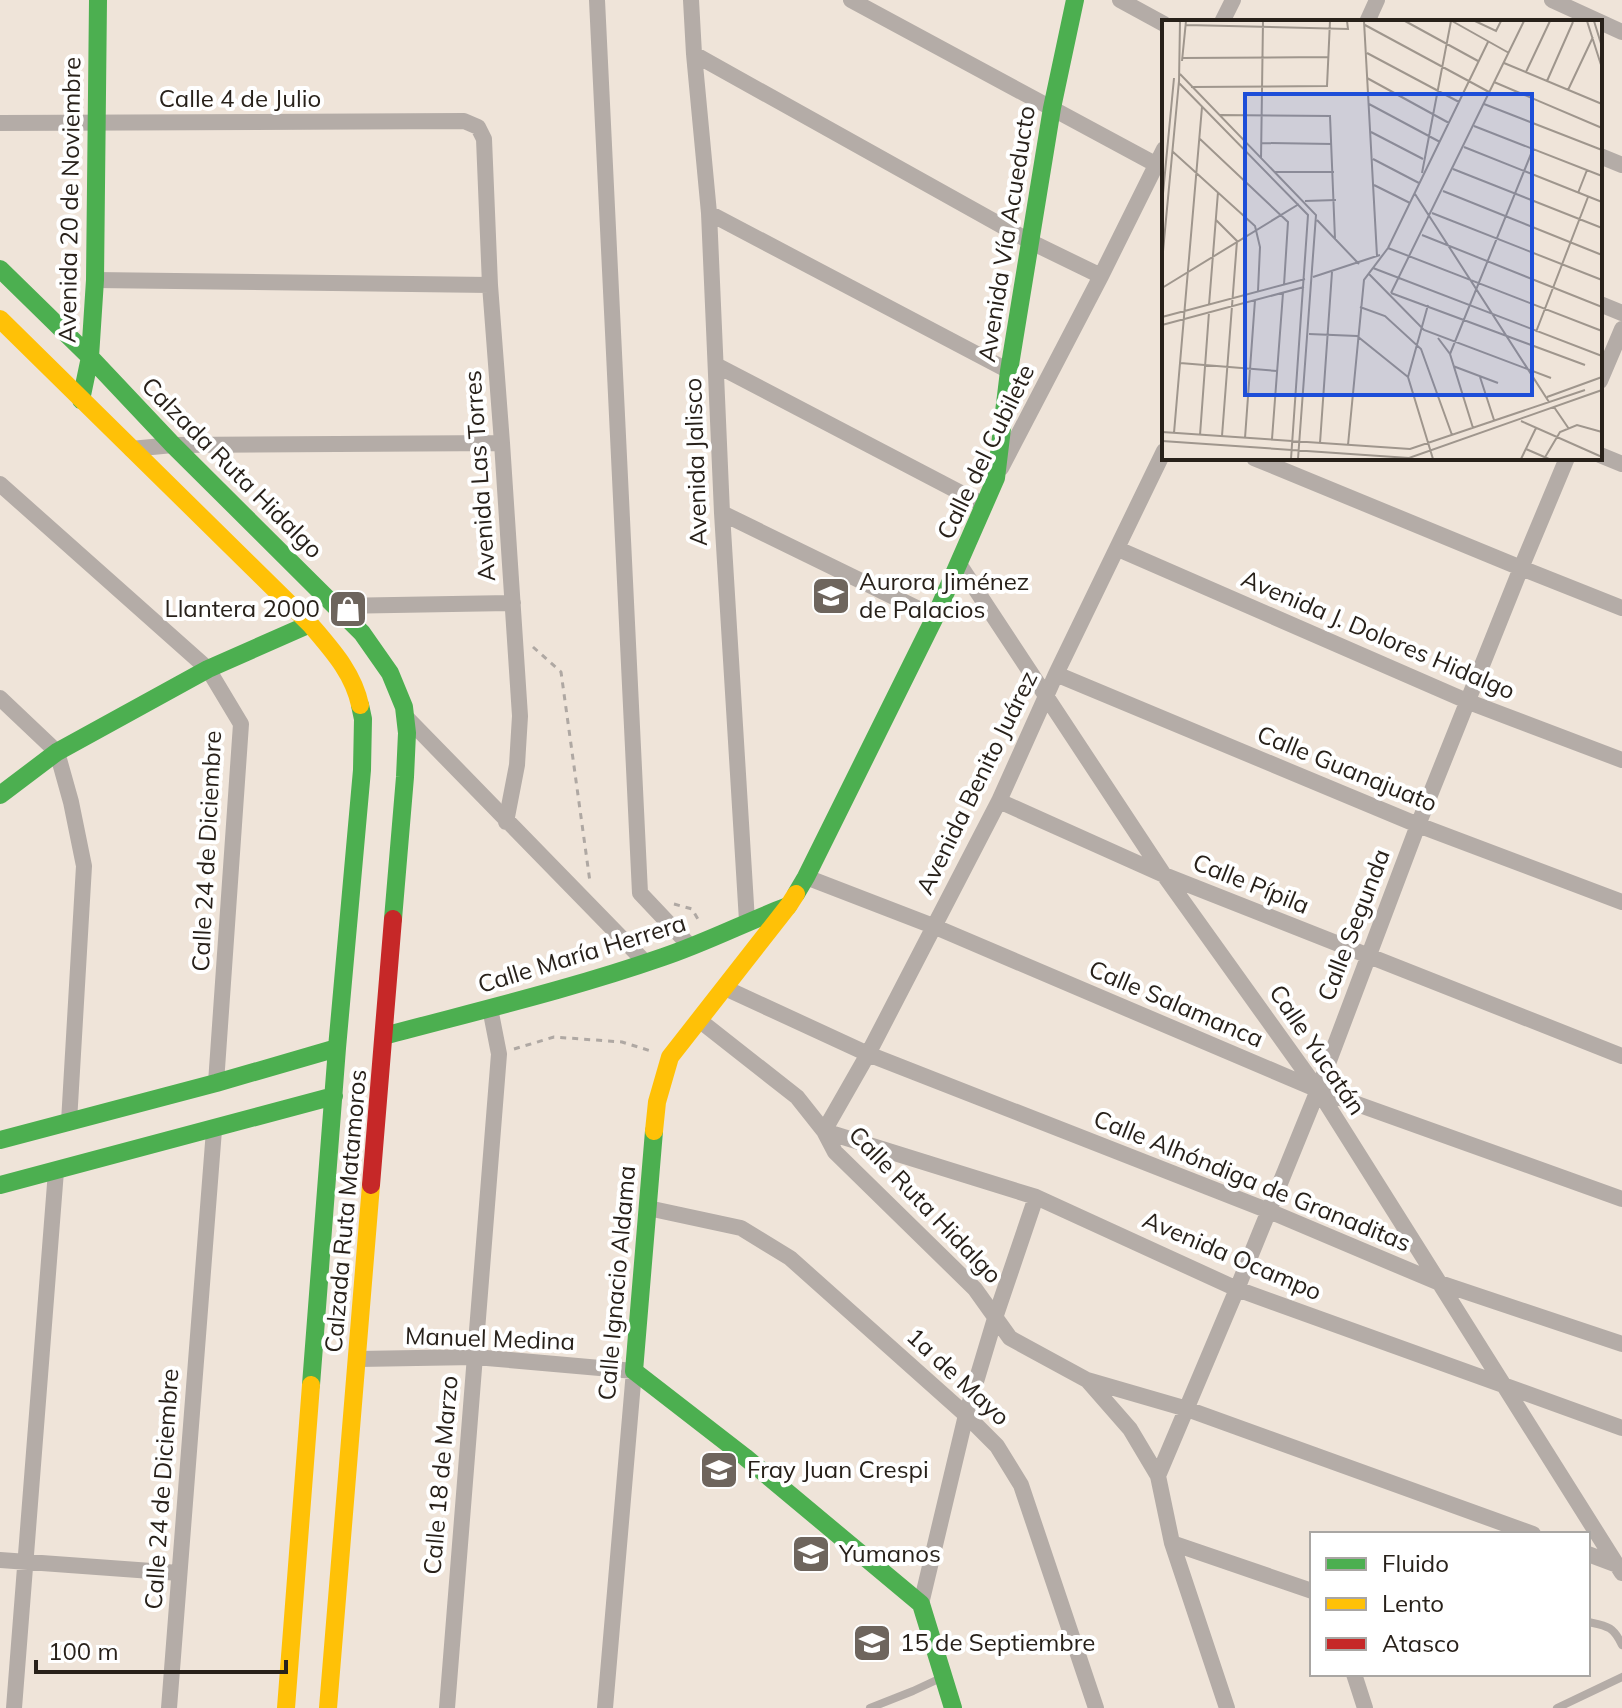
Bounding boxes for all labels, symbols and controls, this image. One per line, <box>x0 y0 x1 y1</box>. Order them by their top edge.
inset map <box>1162 20 1602 460</box>
street label: Avenida 20 de Noviembre <box>52 57 86 343</box>
street label: Calle 4 de Julio <box>159 83 321 113</box>
street label: Avenida Vía Acueducto <box>971 104 1041 364</box>
street label: Calle del Cubilete <box>930 359 1040 544</box>
street label: Avenida Las Torres <box>457 369 501 583</box>
street label: Calzada Ruta Hidalgo <box>136 370 330 564</box>
street label: Avenida Jalisco <box>677 377 713 547</box>
street label: Avenida J. Dolores Hidalgo <box>1237 563 1520 705</box>
place label: Aurora Jiménez de Palacios <box>859 566 1029 624</box>
school or university icon: Aurora Jiménez de Palacios <box>810 575 852 617</box>
shop icon: Llantera 2000 <box>327 588 369 630</box>
place label: Llantera 2000 <box>165 593 320 623</box>
street label: Avenida Benito Juárez <box>909 666 1043 899</box>
street label: Calle Guanajuato <box>1253 718 1442 818</box>
street label: Calle 24 de Diciembre <box>185 730 227 972</box>
street label: Calle Segunda <box>1310 844 1396 1005</box>
street label: Calle Pípila <box>1189 846 1314 920</box>
street label: Calle María Herrera <box>474 907 689 999</box>
street label: Calle Salamanca <box>1085 953 1268 1053</box>
street label: Calle Yucatán <box>1263 978 1372 1120</box>
street label: Calzada Ruta Matamoros <box>318 1068 372 1354</box>
street label: Calle Alhóndiga de Granaditas <box>1090 1103 1415 1258</box>
street label: Calle Ruta Hidalgo <box>843 1119 1009 1289</box>
street label: Calle Ignacio Aldama <box>591 1164 641 1402</box>
street label: Avenida Ocampo <box>1138 1204 1326 1306</box>
street label: Manuel Medina <box>404 1320 576 1356</box>
street label: 1a de Mayo <box>901 1321 1016 1432</box>
street label: Calle 24 de Diciembre <box>138 1368 184 1610</box>
street label: Calle 18 de Marzo <box>416 1374 464 1576</box>
school or university icon: Fray Juan Crespi <box>698 1449 740 1491</box>
place label: Fray Juan Crespi <box>747 1454 929 1484</box>
legend <box>1310 1532 1590 1676</box>
school or university icon: Yumanos <box>790 1533 832 1575</box>
place label: Yumanos <box>838 1538 941 1568</box>
text: Fluido <box>1382 1548 1449 1578</box>
text: Lento <box>1382 1588 1444 1618</box>
school or university icon: 15 de Septiembre <box>851 1622 893 1664</box>
scale bar <box>36 1624 286 1674</box>
place label: 15 de Septiembre <box>900 1627 1095 1657</box>
text: Atasco <box>1382 1628 1459 1658</box>
text: 100 m <box>48 1636 119 1666</box>

